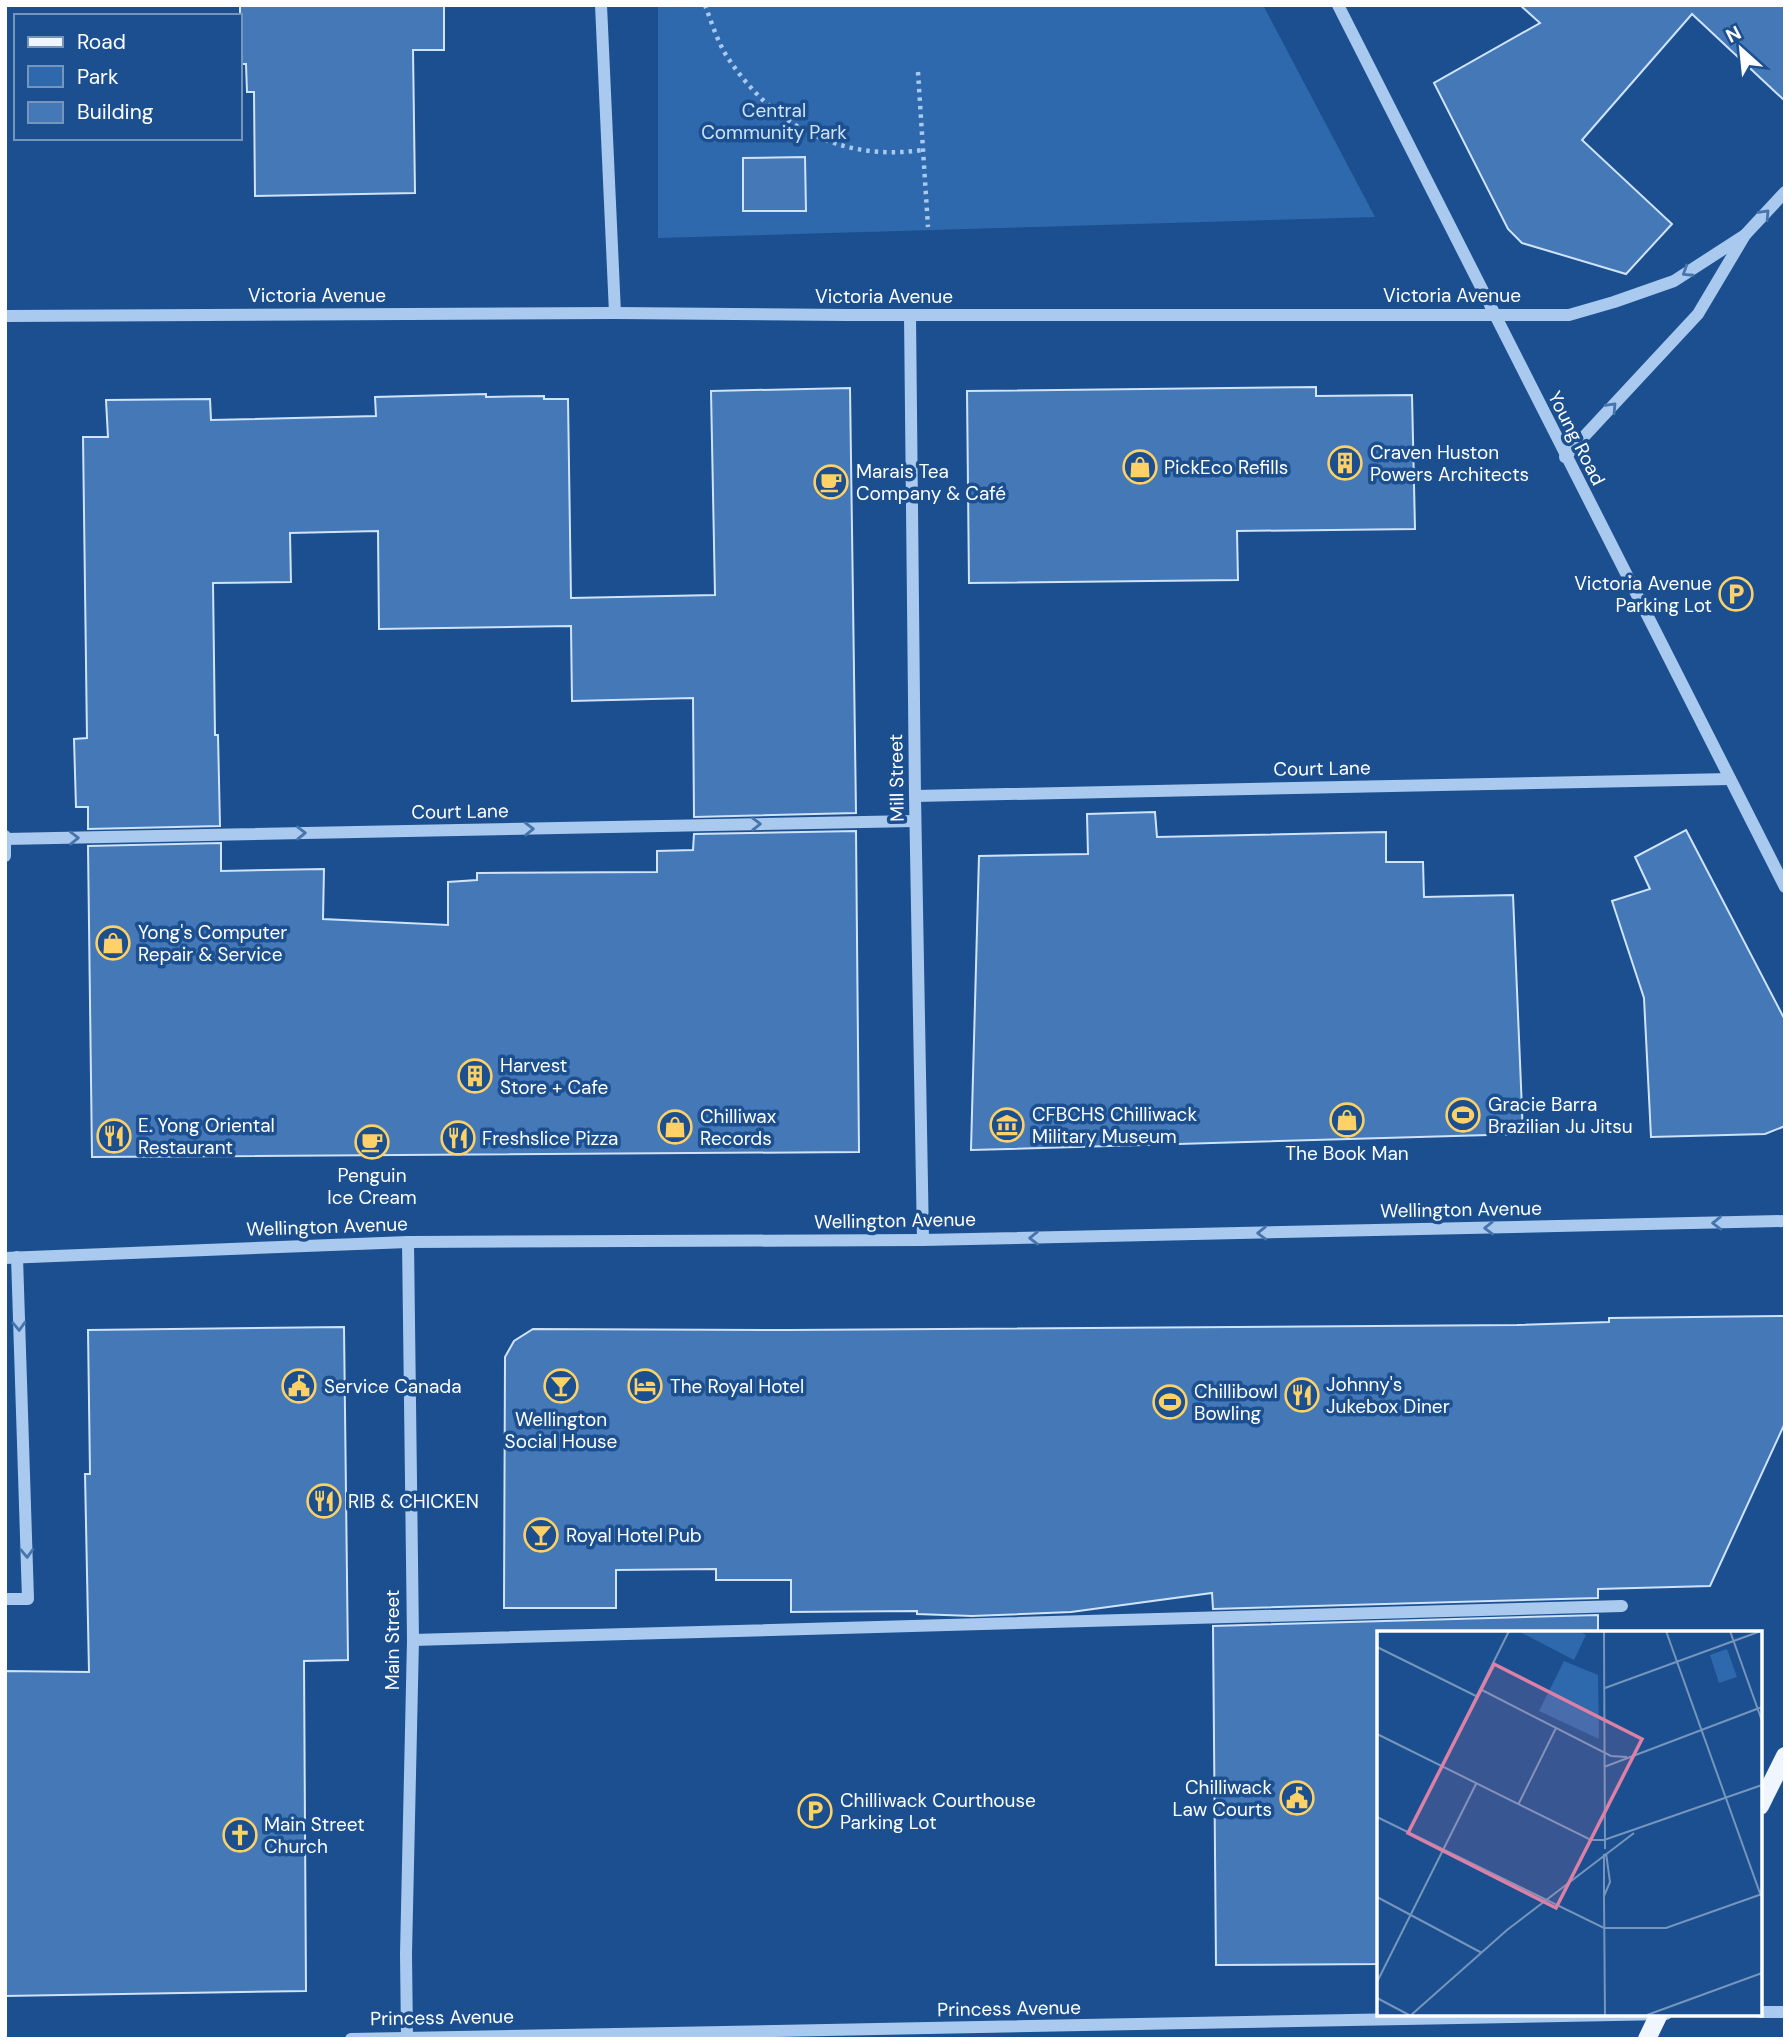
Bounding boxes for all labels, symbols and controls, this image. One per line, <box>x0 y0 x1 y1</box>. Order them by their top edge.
legend <box>14 14 242 140</box>
north arrow <box>1706 14 1776 84</box>
text: N <box>1722 20 1745 49</box>
text: Road <box>77 28 126 56</box>
text: Park <box>77 63 119 91</box>
text: Building <box>77 98 154 126</box>
park label: Central Community Park <box>701 98 847 145</box>
one-way arrow <box>1756 209 1769 222</box>
one-way arrow <box>1682 264 1695 277</box>
street label: Victoria Avenue <box>248 283 386 308</box>
street label: Victoria Avenue <box>1383 283 1521 308</box>
street label: Victoria Avenue <box>815 284 953 309</box>
street label: Young Road <box>1542 387 1611 489</box>
one-way arrow <box>1604 402 1616 415</box>
place label: Craven Huston Powers Architects <box>1370 440 1529 487</box>
building icon: Craven Huston Powers Architects <box>1326 444 1364 482</box>
shop icon: PickEco Refills <box>1121 448 1159 486</box>
place label: PickEco Refills <box>1164 455 1288 480</box>
place label: Marais Tea Company & Café <box>856 459 1006 506</box>
cafe icon: Marais Tea Company & Café <box>812 463 850 501</box>
place label: Victoria Avenue Parking Lot <box>1574 571 1712 618</box>
parking icon: Victoria Avenue Parking Lot <box>1717 575 1755 613</box>
street label: Mill Street <box>883 734 910 822</box>
street label: Court Lane <box>1273 755 1371 782</box>
street label: Court Lane <box>411 798 509 825</box>
one-way arrow <box>751 817 762 832</box>
one-way arrow <box>524 821 534 837</box>
one-way arrow <box>296 826 307 841</box>
one-way arrow <box>69 830 79 846</box>
place label: Yong's Computer Repair & Service <box>138 920 287 967</box>
shop icon: Yong's Computer Repair & Service <box>94 924 132 962</box>
place label: Harvest Store + Cafe <box>500 1053 608 1100</box>
building icon: Harvest Store + Cafe <box>456 1057 494 1095</box>
place label: Gracie Barra Brazilian Ju Jitsu <box>1488 1092 1633 1139</box>
sports icon: Gracie Barra Brazilian Ju Jitsu <box>1444 1096 1482 1134</box>
shop icon: The Book Man <box>1328 1101 1366 1139</box>
place label: CFBCHS Chilliwack Military Museum <box>1032 1102 1197 1149</box>
place label: Chilliwax Records <box>700 1104 777 1151</box>
museum icon: CFBCHS Chilliwack Military Museum <box>988 1106 1026 1144</box>
shop icon: Chilliwax Records <box>656 1108 694 1146</box>
place label: E. Yong Oriental Restaurant <box>138 1113 275 1160</box>
restaurant icon: E. Yong Oriental Restaurant <box>95 1117 133 1155</box>
restaurant icon: Freshslice Pizza <box>439 1119 477 1157</box>
cafe icon: Penguin Ice Cream <box>353 1123 391 1161</box>
place label: Freshslice Pizza <box>482 1126 618 1151</box>
place label: The Book Man <box>1285 1141 1409 1166</box>
place label: Penguin Ice Cream <box>327 1163 417 1210</box>
street label: Wellington Avenue <box>1380 1196 1542 1223</box>
street label: Wellington Avenue <box>814 1207 976 1234</box>
street label: Wellington Avenue <box>246 1211 408 1242</box>
one-way arrow <box>1711 1215 1721 1231</box>
one-way arrow <box>1483 1220 1494 1236</box>
one-way arrow <box>1256 1225 1267 1240</box>
one-way arrow <box>1028 1230 1039 1245</box>
one-way arrow <box>11 1321 27 1331</box>
public building icon: Service Canada <box>280 1367 318 1405</box>
bar icon: Wellington Social House <box>542 1367 580 1405</box>
hotel icon: The Royal Hotel <box>626 1367 664 1405</box>
place label: Johnny's Jukebox Diner <box>1326 1372 1450 1419</box>
place label: Service Canada <box>324 1374 462 1399</box>
place label: The Royal Hotel <box>670 1374 804 1399</box>
restaurant icon: Johnny's Jukebox Diner <box>1283 1376 1321 1414</box>
place label: Chillibowl Bowling <box>1194 1379 1278 1426</box>
sports icon: Chillibowl Bowling <box>1151 1383 1189 1421</box>
place label: Wellington Social House <box>505 1407 617 1454</box>
restaurant icon: RIB & CHICKEN <box>305 1482 343 1520</box>
place label: RIB & CHICKEN <box>348 1489 479 1514</box>
bar icon: Royal Hotel Pub <box>522 1516 560 1554</box>
place label: Royal Hotel Pub <box>566 1523 702 1548</box>
one-way arrow <box>19 1548 34 1559</box>
street label: Main Street <box>380 1590 405 1690</box>
inset map <box>1377 1631 1762 2016</box>
place label: Chilliwack Law Courts <box>1172 1775 1272 1822</box>
public building icon: Chilliwack Law Courts <box>1278 1779 1316 1817</box>
place label: Chilliwack Courthouse Parking Lot <box>840 1788 1036 1835</box>
parking icon: Chilliwack Courthouse Parking Lot <box>796 1792 834 1830</box>
place label: Main Street Church <box>264 1812 365 1859</box>
church icon: Main Street Church <box>221 1816 259 1854</box>
street label: Princess Avenue <box>937 1995 1081 2022</box>
street label: Princess Avenue <box>370 2004 514 2031</box>

